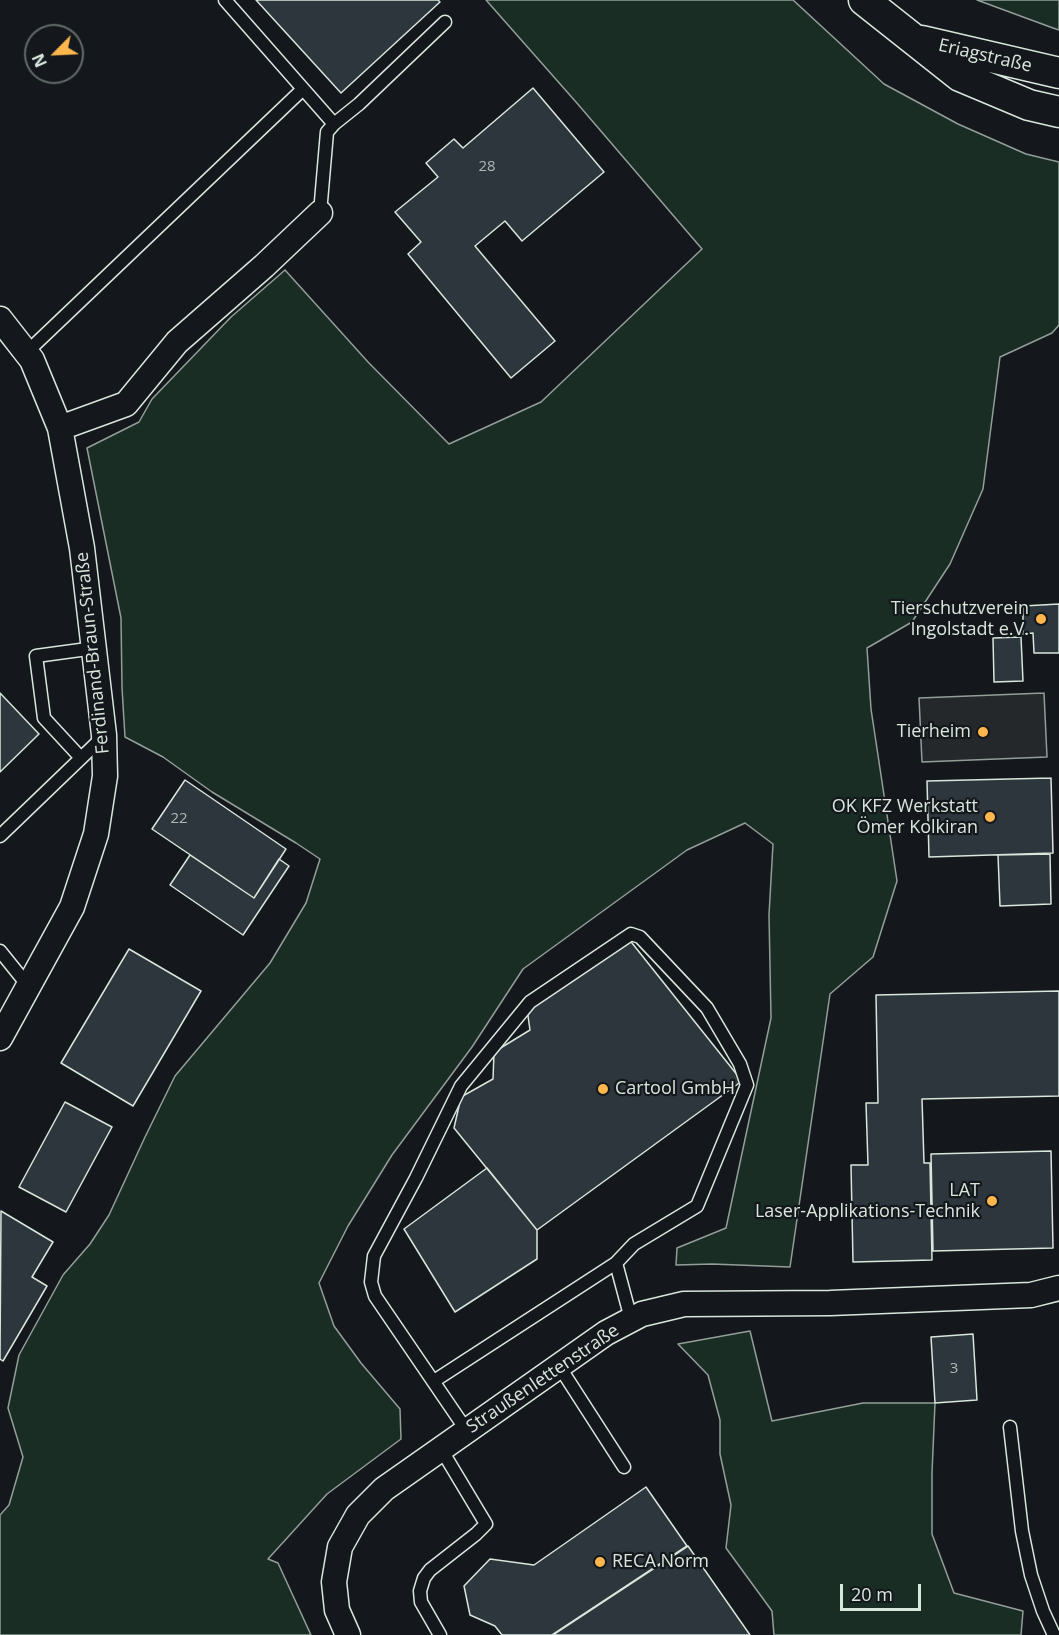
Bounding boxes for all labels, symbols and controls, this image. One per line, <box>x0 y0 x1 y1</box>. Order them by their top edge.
north arrow <box>24 24 84 84</box>
street label: Eriagstraße <box>936 35 1034 77</box>
text: N <box>27 50 52 71</box>
house number: 28 <box>478 158 496 176</box>
street label: Ferdinand-Braun-Straße <box>72 551 114 755</box>
place label: Tierschutzverein Ingolstadt e.V. <box>891 598 1029 640</box>
marker: Tierschutzverein Ingolstadt e.V. <box>1034 612 1048 626</box>
place label: Tierheim <box>897 721 971 743</box>
marker: Tierheim <box>976 725 990 739</box>
place label: OK KFZ Werkstatt Ömer Kolkiran <box>832 796 978 838</box>
house number: 22 <box>170 810 188 828</box>
marker: OK KFZ Werkstatt Ömer Kolkiran <box>983 810 997 824</box>
place label: Cartool GmbH <box>615 1078 735 1100</box>
marker: Cartool GmbH <box>596 1082 610 1096</box>
place label: LAT Laser-Applikations-Technik <box>755 1180 980 1222</box>
marker: LAT Laser-Applikations-Technik <box>985 1194 999 1208</box>
street label: Straußenlettenstraße <box>463 1320 623 1438</box>
house number: 3 <box>950 1360 958 1378</box>
place label: RECA Norm <box>612 1551 709 1573</box>
marker: RECA Norm <box>593 1555 607 1569</box>
scale bar <box>843 1572 924 1610</box>
text: 20 m <box>851 1582 893 1606</box>

